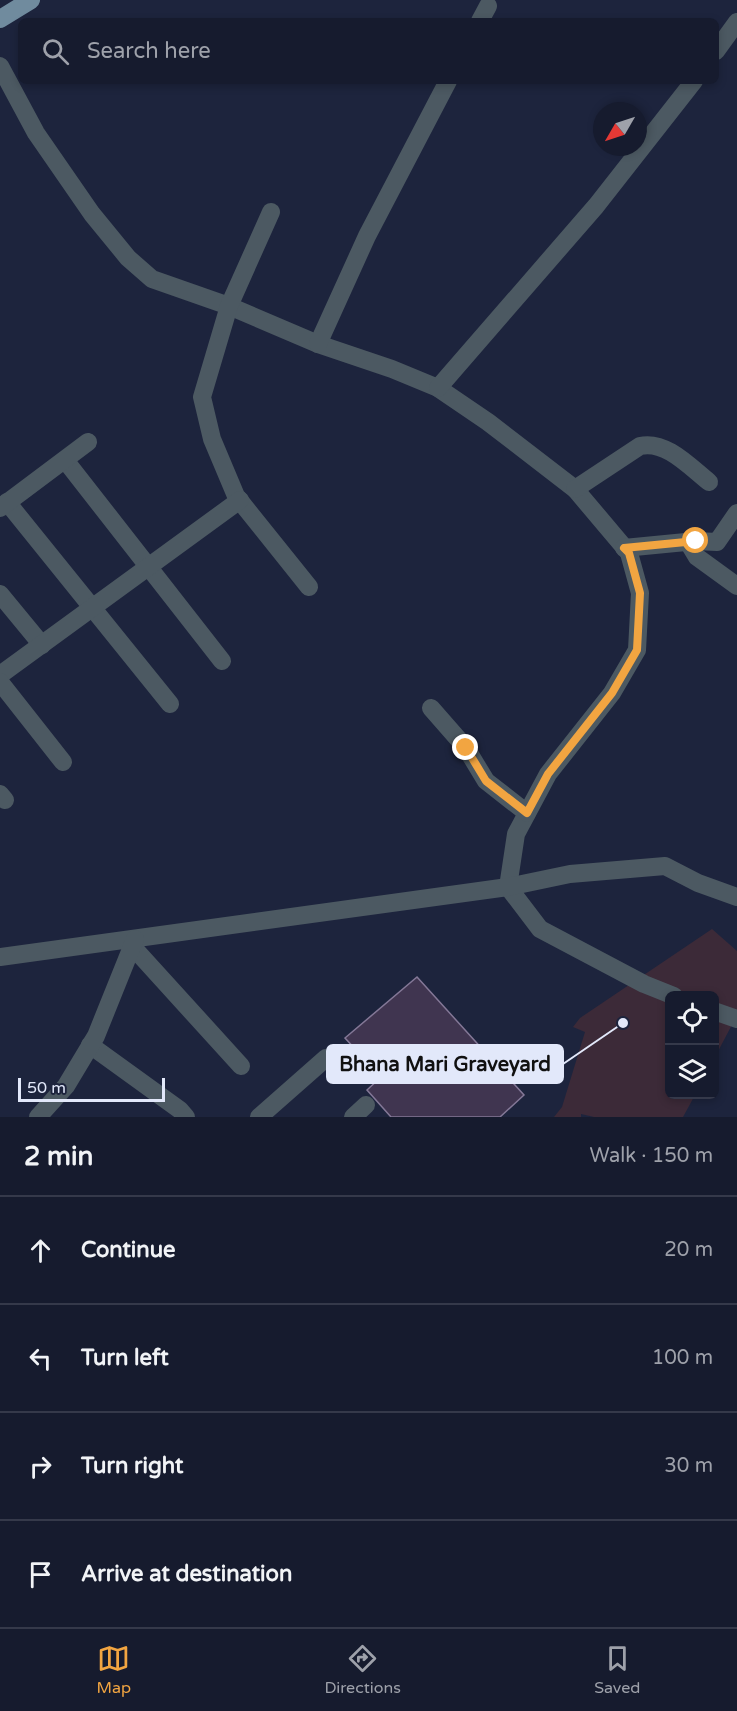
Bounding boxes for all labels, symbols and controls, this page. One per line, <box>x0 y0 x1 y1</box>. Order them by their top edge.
search box <box>18 18 719 84</box>
icon: search <box>39 35 72 68</box>
text: Search here <box>87 38 211 64</box>
north arrow <box>593 102 647 156</box>
route start <box>682 527 708 553</box>
route end <box>452 734 478 760</box>
map controls <box>665 991 719 1099</box>
button: locate <box>665 991 719 1045</box>
callout: Bhana Mari Graveyard <box>327 1045 563 1083</box>
button: layers <box>665 1045 719 1099</box>
text: Bhana Mari Graveyard <box>339 1053 551 1077</box>
scale bar <box>18 1075 165 1102</box>
text: 50 m <box>27 1078 66 1098</box>
text: 2 min <box>24 1141 93 1172</box>
text: Walk · 150 m <box>590 1144 713 1168</box>
icon: ahead <box>24 1234 57 1267</box>
text: Continue <box>81 1237 176 1263</box>
text: 20 m <box>664 1238 713 1262</box>
icon: left <box>24 1342 57 1375</box>
text: Turn left <box>81 1345 169 1371</box>
text: 100 m <box>652 1346 713 1370</box>
icon: right <box>24 1450 57 1483</box>
text: Turn right <box>81 1453 183 1479</box>
text: 30 m <box>664 1454 713 1478</box>
icon: arrive <box>24 1558 57 1591</box>
text: Arrive at destination <box>81 1561 292 1587</box>
tab: Map <box>97 1642 131 1698</box>
tab: Directions <box>324 1642 401 1698</box>
tab: Saved <box>594 1642 640 1698</box>

